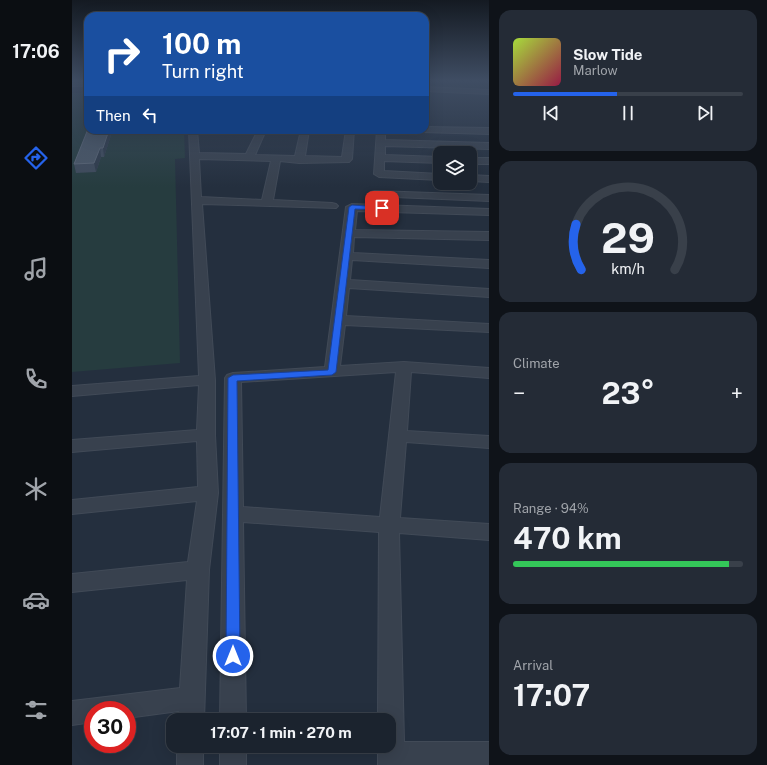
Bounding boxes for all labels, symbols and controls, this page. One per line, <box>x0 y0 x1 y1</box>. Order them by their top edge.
text: 100 m <box>162 27 241 60</box>
icon: right <box>96 28 148 80</box>
text: 17:06 <box>12 41 60 62</box>
text: Slow Tide <box>573 46 642 63</box>
text: Turn right <box>162 61 244 82</box>
text: Marlow <box>573 63 618 78</box>
icon: previous <box>540 102 562 124</box>
icon: pause <box>617 102 639 124</box>
icon: next <box>694 102 716 124</box>
icon: left <box>139 104 161 126</box>
text: Then <box>96 107 131 124</box>
icon: directions <box>22 144 50 172</box>
map controls <box>433 146 477 190</box>
button: layers <box>433 146 477 190</box>
pin <box>365 191 399 225</box>
icon: arrive <box>371 197 393 219</box>
text: 29 <box>601 212 655 261</box>
icon: music <box>22 255 50 283</box>
text: km/h <box>611 259 645 276</box>
text: Climate <box>513 356 560 371</box>
icon: phone <box>22 365 50 393</box>
text: 23° <box>601 375 655 411</box>
text: − <box>513 380 525 406</box>
text: + <box>731 380 743 406</box>
icon: climate <box>22 475 50 503</box>
text: Range · 94% <box>513 501 589 516</box>
text: 470 km <box>513 520 622 556</box>
icon: car <box>22 586 50 614</box>
position arrow <box>212 635 254 677</box>
text: Arrival <box>513 658 553 673</box>
text: 17:07 <box>513 677 590 713</box>
icon: filters <box>22 696 50 724</box>
speed limit sign: 30 <box>84 701 136 753</box>
text: 17:07 · 1 min · 270 m <box>210 724 352 741</box>

